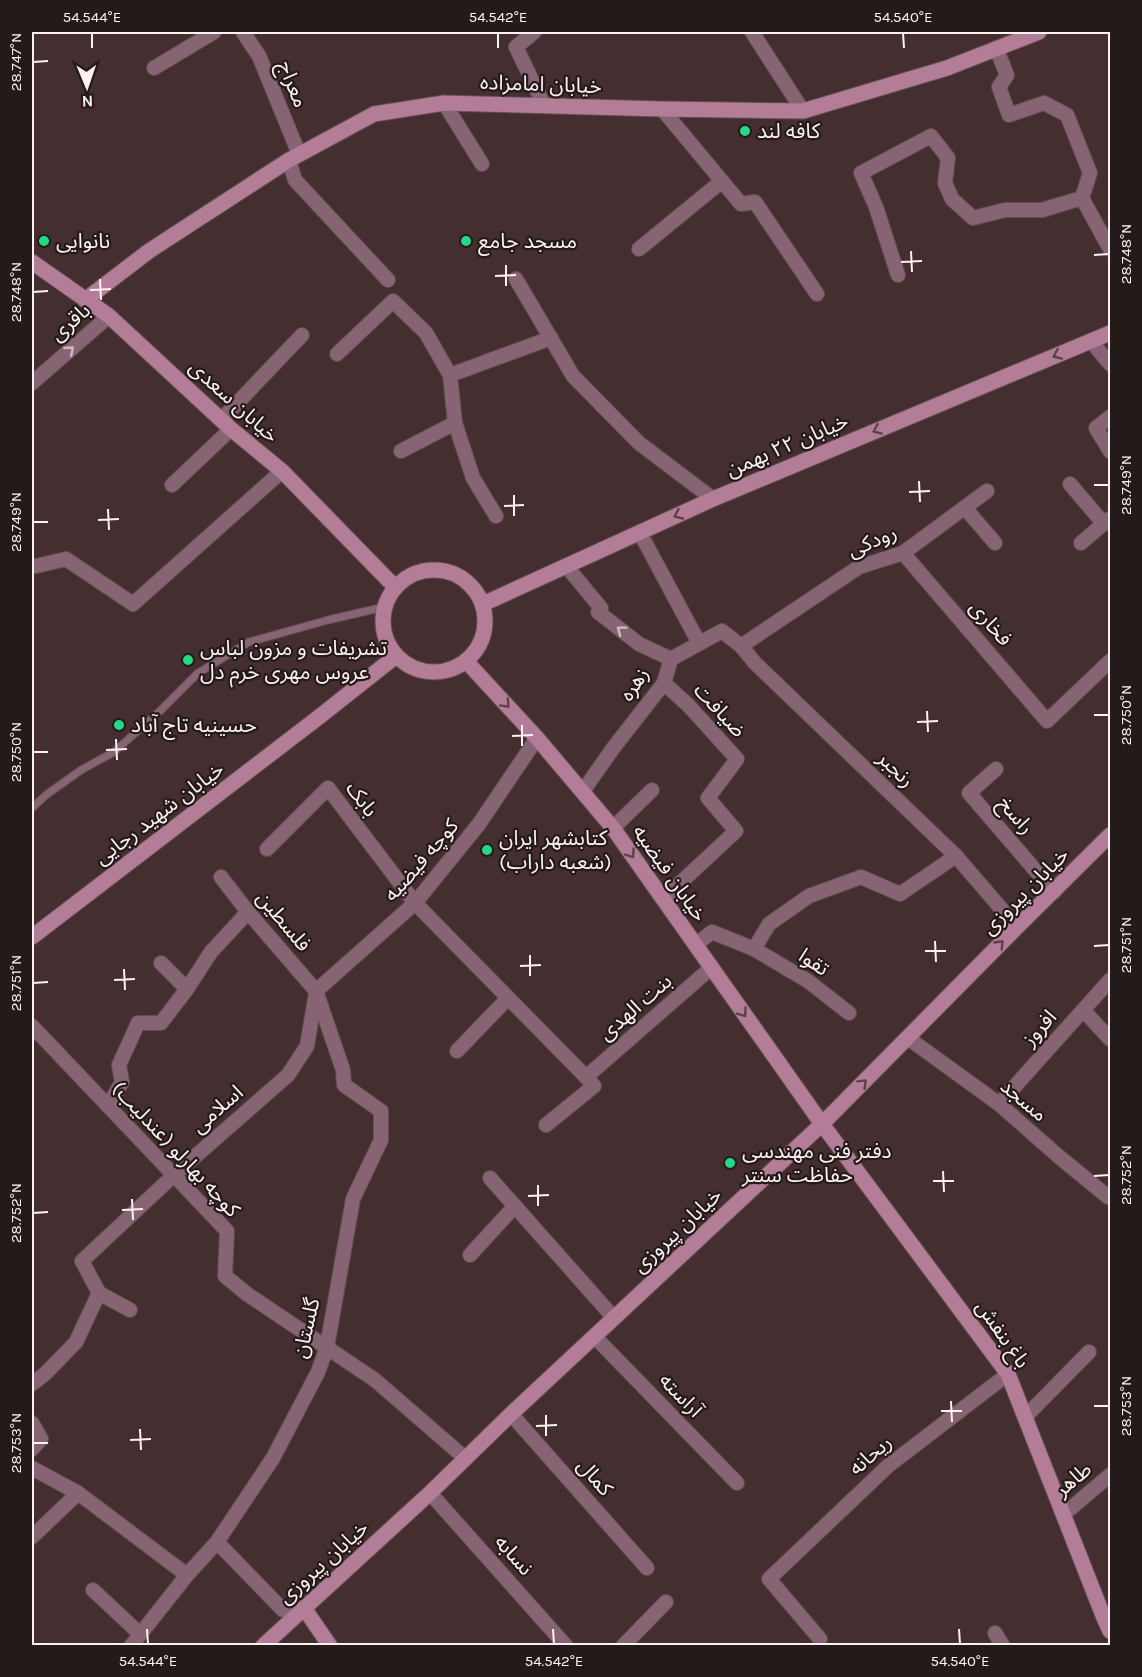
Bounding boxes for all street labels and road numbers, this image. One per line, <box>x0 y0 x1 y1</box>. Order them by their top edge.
street label: معراج <box>270 57 313 112</box>
street label: خیابان امامزاده <box>480 70 602 98</box>
street label: باقری <box>45 298 95 346</box>
street label: خیابان سعدی <box>184 355 284 447</box>
street label: خیابان ۲۲ بهمن <box>722 409 852 481</box>
street label: رودکی <box>844 520 900 562</box>
street label: فخاری <box>965 595 1017 651</box>
street label: زهره <box>614 663 654 705</box>
street label: ضیافت <box>689 678 751 742</box>
street label: رنجبر <box>872 745 919 792</box>
street label: خیابان شهید رجایی <box>90 757 228 869</box>
street label: بابک <box>341 777 383 821</box>
street label: راسخ <box>991 791 1039 841</box>
street label: کوچه فیضیه <box>379 814 464 907</box>
street label: خیابان فیضیه <box>628 820 712 926</box>
street label: خیابان پیروزی <box>977 843 1074 940</box>
street label: فلسطین <box>252 886 316 956</box>
street label: تقوا <box>794 943 834 981</box>
street label: بنت الهدی <box>594 969 676 1045</box>
street label: افروز <box>1016 1005 1061 1052</box>
street label: مسجد <box>996 1074 1052 1126</box>
street label: کوچه بهارلو (عندلیب) <box>106 1076 245 1223</box>
street label: اسلامی <box>186 1080 248 1138</box>
street label: خیابان پیروزی <box>628 1183 727 1278</box>
street label: گلستان <box>287 1295 325 1360</box>
street label: باغ بنفش <box>969 1295 1035 1374</box>
street label: آراسته <box>654 1368 708 1423</box>
street label: ریحانه <box>844 1430 896 1480</box>
street label: کمال <box>572 1453 618 1501</box>
street label: طاهر <box>1049 1457 1096 1502</box>
street label: خیابان پیروزی <box>273 1515 374 1610</box>
street label: نسابه <box>490 1530 538 1580</box>

